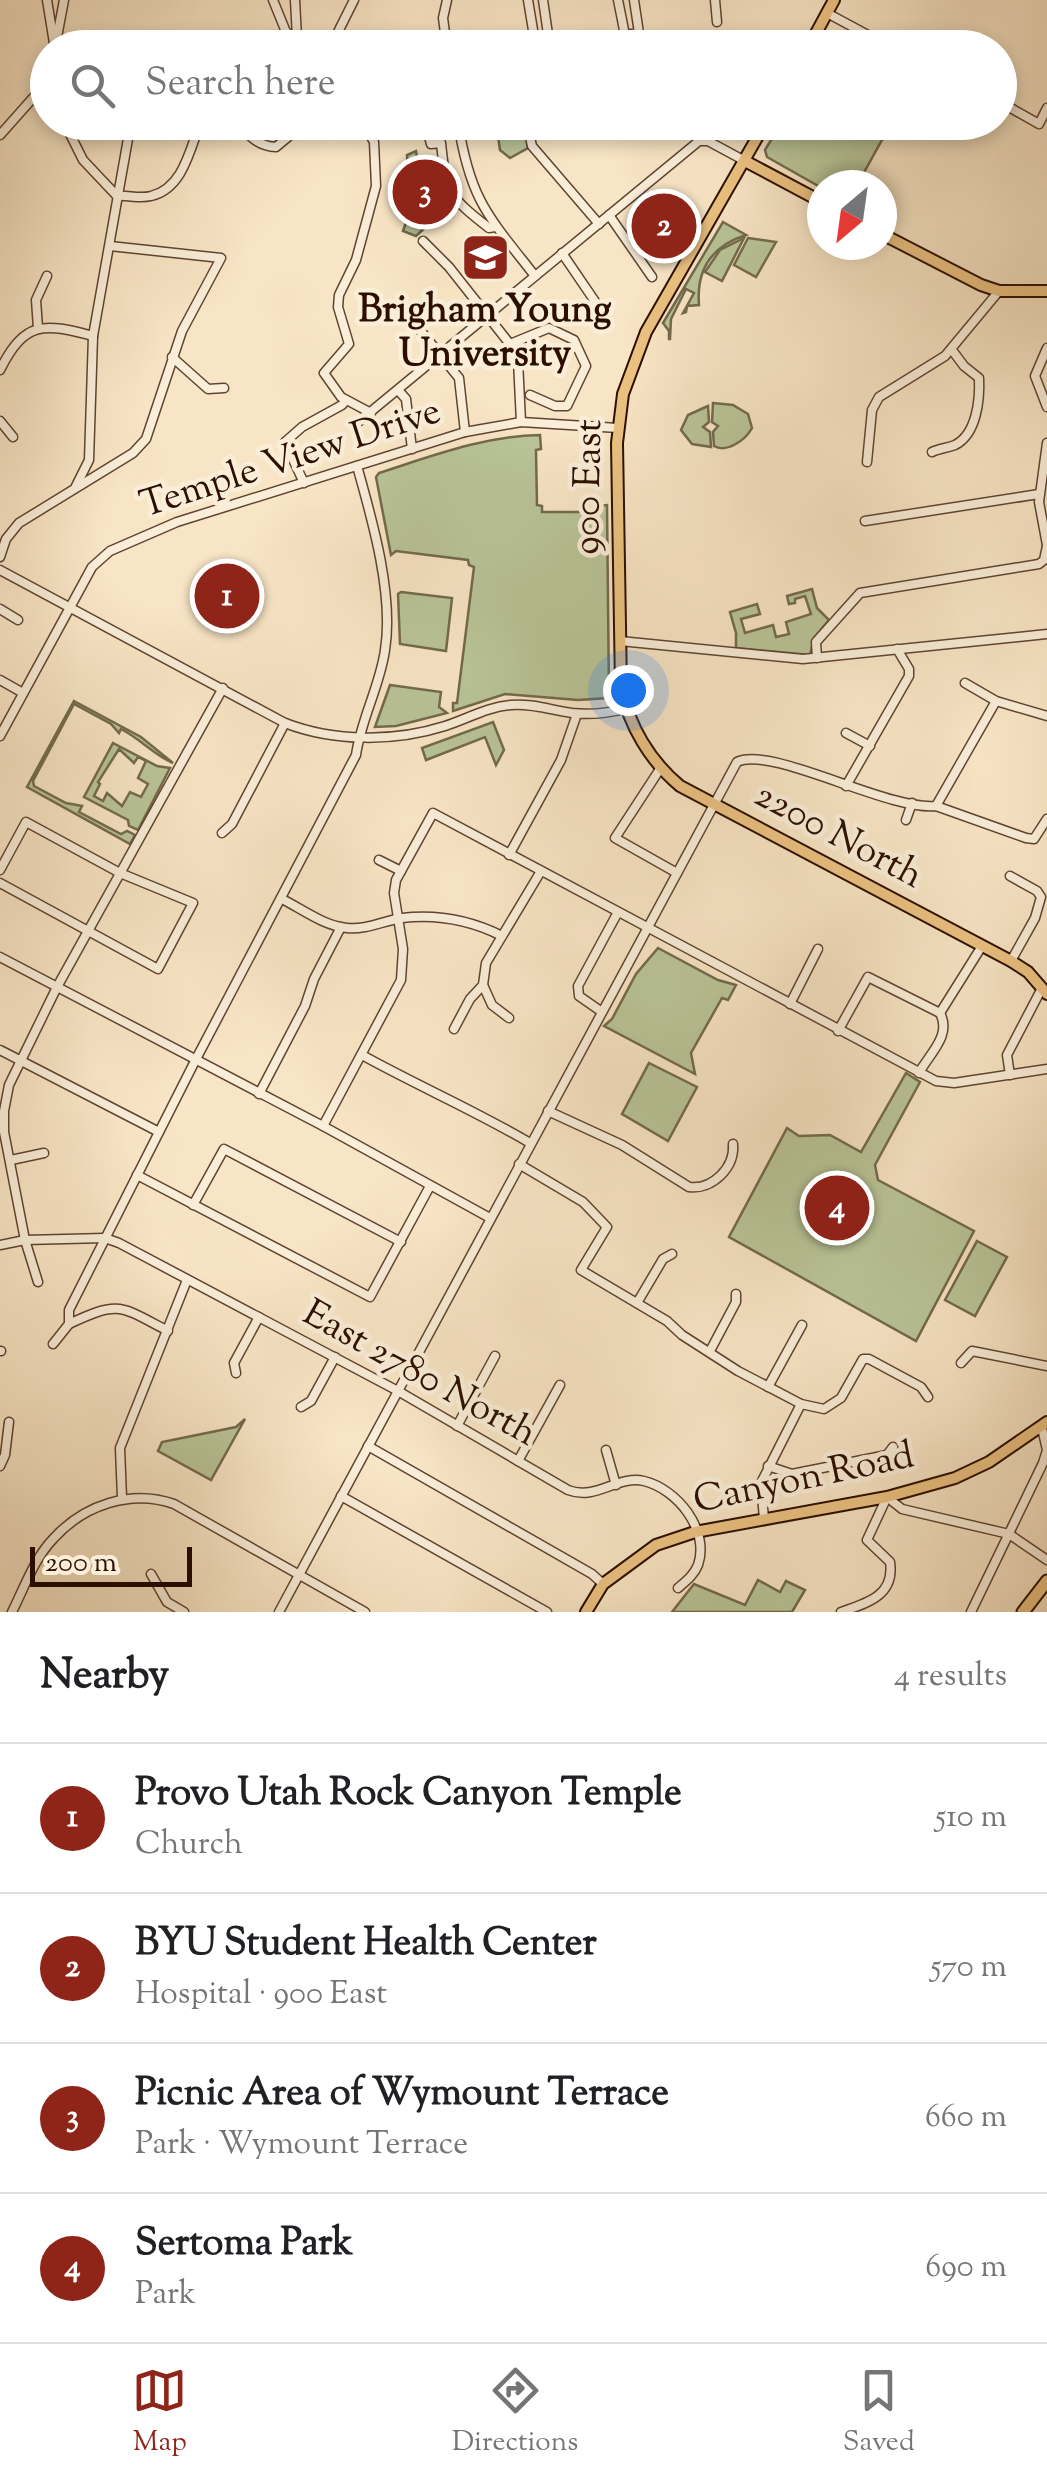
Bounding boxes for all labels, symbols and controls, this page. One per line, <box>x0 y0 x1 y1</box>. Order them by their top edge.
search box <box>30 30 1017 140</box>
icon: search <box>65 58 120 113</box>
text: Search here <box>145 58 336 112</box>
pin: 3 <box>392 154 458 230</box>
north arrow <box>807 170 897 260</box>
pin: 2 <box>632 188 696 264</box>
school or university icon: Brigham Young University <box>459 232 511 284</box>
place label: Brigham Young University <box>358 285 612 383</box>
street label: Temple View Drive <box>134 386 448 534</box>
street label: 900 East <box>562 419 618 555</box>
pin: 1 <box>194 558 260 634</box>
your location <box>603 665 654 716</box>
street label: 2200 North <box>744 770 932 904</box>
pin: 4 <box>804 1170 870 1246</box>
street label: East 2780 North <box>292 1288 546 1462</box>
street label: Canyon Road <box>689 1430 919 1530</box>
scale bar <box>30 1542 192 1586</box>
text: 200 m <box>45 1544 117 1584</box>
text: Nearby <box>40 1647 169 1707</box>
text: 4 results <box>894 1654 1007 1700</box>
text: Provo Utah Rock Canyon Temple <box>135 1768 682 1822</box>
text: 1 <box>67 1795 78 1841</box>
text: 510 m <box>935 1795 1007 1841</box>
text: Church <box>135 1822 243 1868</box>
text: BYU Student Health Center <box>135 1918 597 1972</box>
text: 2 <box>65 1945 80 1991</box>
text: 570 m <box>930 1945 1007 1991</box>
text: Hospital · 900 East <box>135 1972 387 2018</box>
text: Picnic Area of Wymount Terrace <box>135 2068 669 2122</box>
text: 3 <box>66 2095 79 2141</box>
text: 660 m <box>925 2095 1007 2141</box>
text: Park · Wymount Terrace <box>135 2122 468 2168</box>
text: Sertoma Park <box>135 2218 353 2272</box>
text: 4 <box>64 2245 81 2291</box>
text: 690 m <box>925 2245 1007 2291</box>
text: Park <box>135 2272 196 2318</box>
tab: Map <box>132 2363 187 2463</box>
tab: Directions <box>452 2363 578 2463</box>
tab: Saved <box>843 2363 915 2463</box>

